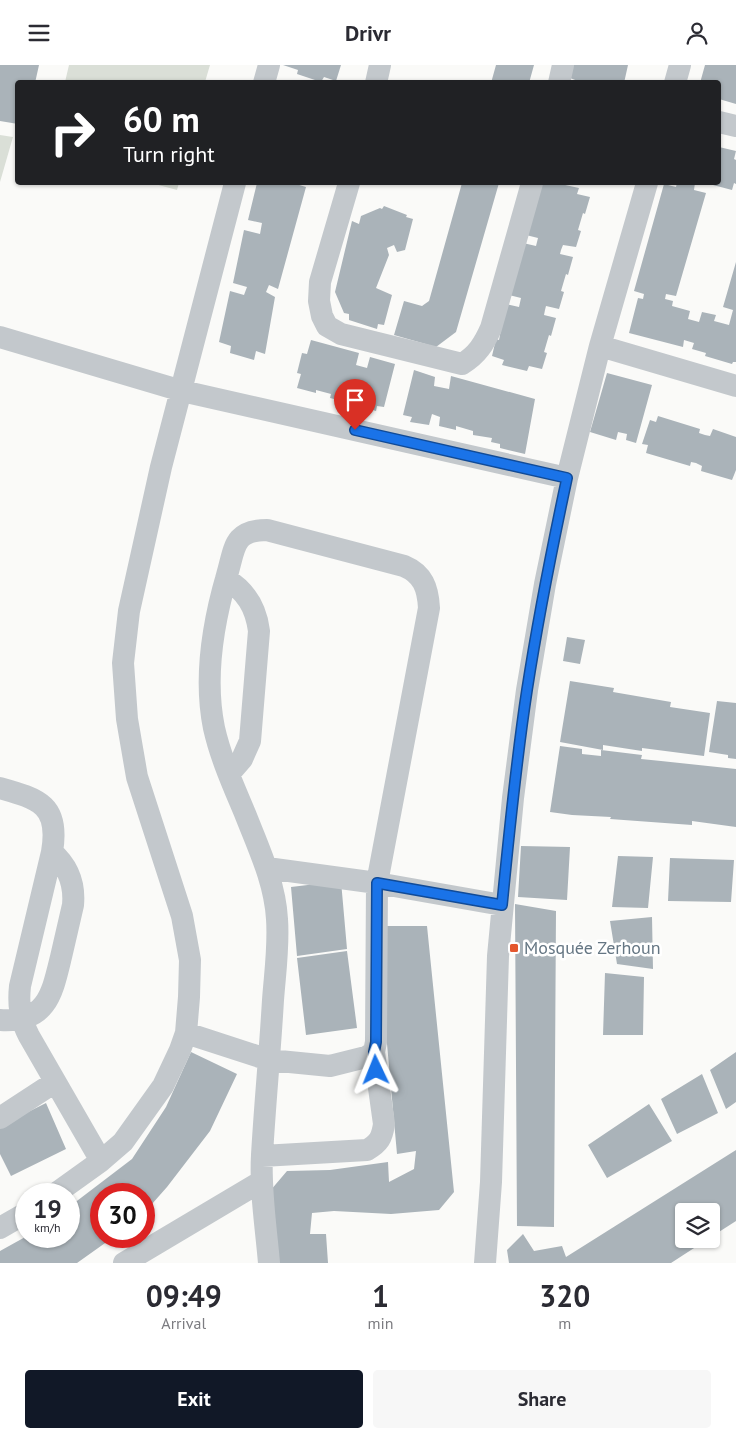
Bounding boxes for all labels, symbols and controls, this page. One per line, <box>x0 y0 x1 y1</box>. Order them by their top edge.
icon: menu <box>25 19 53 47</box>
text: Drivr <box>345 19 391 47</box>
icon: person <box>683 19 711 47</box>
text: 60 m <box>123 96 200 142</box>
icon: right <box>40 100 105 165</box>
text: Turn right <box>123 140 215 168</box>
pin <box>334 379 376 430</box>
icon: arrive <box>341 386 369 414</box>
place label: Mosquée Zerhoun <box>524 936 661 959</box>
marker: Mosquée Zerhoun <box>508 942 520 954</box>
position arrow <box>349 1043 401 1095</box>
speed limit sign: 30 <box>90 1183 155 1248</box>
text: 19 <box>33 1193 62 1225</box>
map controls <box>675 1203 720 1248</box>
button: layers <box>675 1203 720 1248</box>
text: km/h <box>34 1220 61 1235</box>
text: 09:49 <box>146 1276 222 1315</box>
text: 1 <box>372 1276 389 1315</box>
text: 320 <box>539 1276 590 1315</box>
text: Arrival <box>161 1313 206 1333</box>
text: min <box>368 1313 394 1333</box>
text: m <box>558 1313 571 1333</box>
button: Exit <box>25 1370 363 1428</box>
button: Share <box>373 1370 711 1428</box>

